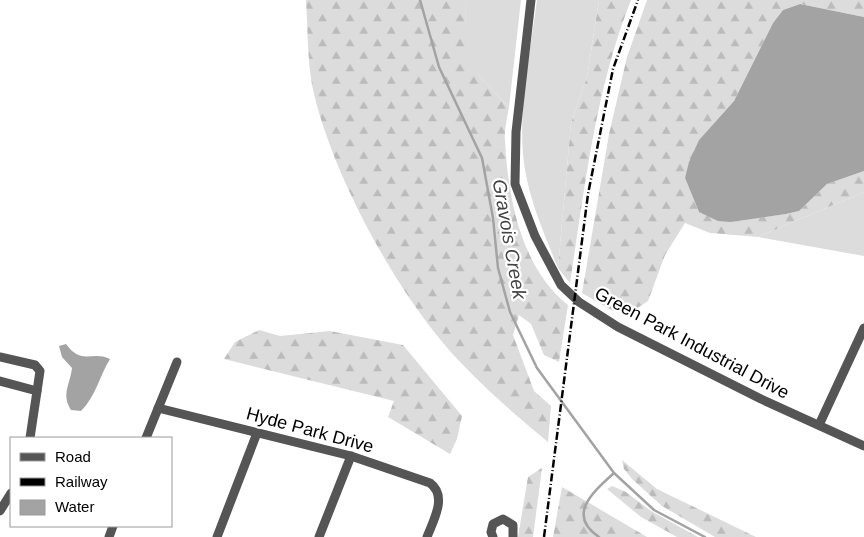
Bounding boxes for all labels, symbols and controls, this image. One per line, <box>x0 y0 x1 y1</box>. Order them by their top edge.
water label: Gravois Creek <box>489 177 531 302</box>
street label: Green Park Industrial Drive <box>591 283 793 403</box>
street label: Hyde Park Drive <box>244 403 376 457</box>
legend <box>10 437 172 527</box>
text: Road <box>55 448 91 465</box>
text: Railway <box>55 473 108 490</box>
text: Water <box>55 498 94 515</box>

